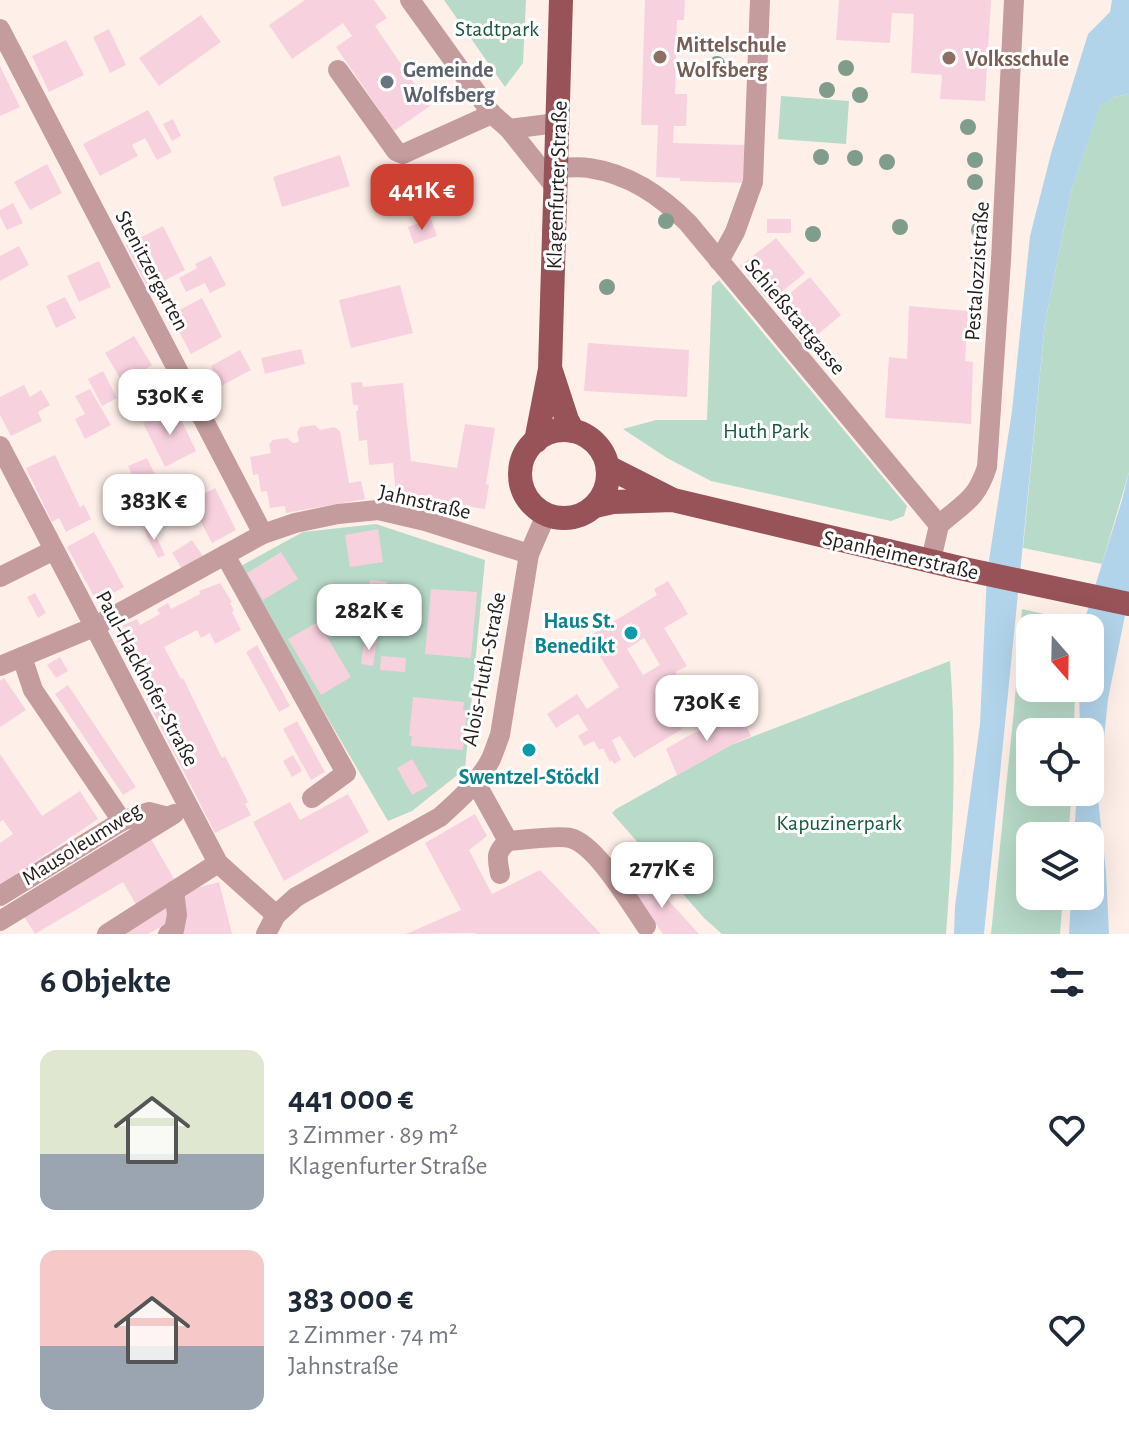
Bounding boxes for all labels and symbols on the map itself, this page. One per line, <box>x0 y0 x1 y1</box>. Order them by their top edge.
park label: Stadtpark <box>455 18 539 40</box>
place label: Mittelschule Wolfsberg <box>676 34 786 81</box>
marker: Mittelschule Wolfsberg <box>651 48 669 66</box>
place label: Volksschule <box>965 48 1069 70</box>
marker: Volksschule <box>940 49 958 67</box>
place label: Gemeinde Wolfsberg <box>403 59 496 106</box>
marker: Gemeinde Wolfsberg <box>378 73 396 91</box>
street label: Klagenfurter Straße <box>543 100 571 270</box>
pin: 441K € <box>357 164 487 232</box>
street label: Pestalozzistraße <box>961 201 993 342</box>
street label: Stenitzergarten <box>111 207 193 334</box>
street label: Schießstattgasse <box>741 255 850 379</box>
pin: 530K € <box>105 369 235 437</box>
park label: Huth Park <box>723 420 809 442</box>
pin: 383K € <box>89 474 219 542</box>
street label: Jahnstraße <box>377 481 473 523</box>
street label: Spanheimerstraße <box>821 526 981 584</box>
pin: 282K € <box>304 584 434 652</box>
street label: Paul-Hackhofer-Straße <box>92 587 203 770</box>
street label: Alois-Huth-Straße <box>458 590 510 748</box>
place label: Haus St. Benedikt <box>534 610 616 657</box>
north arrow <box>1016 614 1104 702</box>
marker: Haus St. Benedikt <box>622 624 640 642</box>
pin: 730K € <box>642 675 772 743</box>
marker: Swentzel-Stöckl <box>520 741 538 759</box>
place label: Swentzel-Stöckl <box>458 766 600 788</box>
street label: Mausoleumweg <box>18 798 145 889</box>
park label: Kapuzinerpark <box>776 812 902 834</box>
pin: 277K € <box>597 842 727 910</box>

